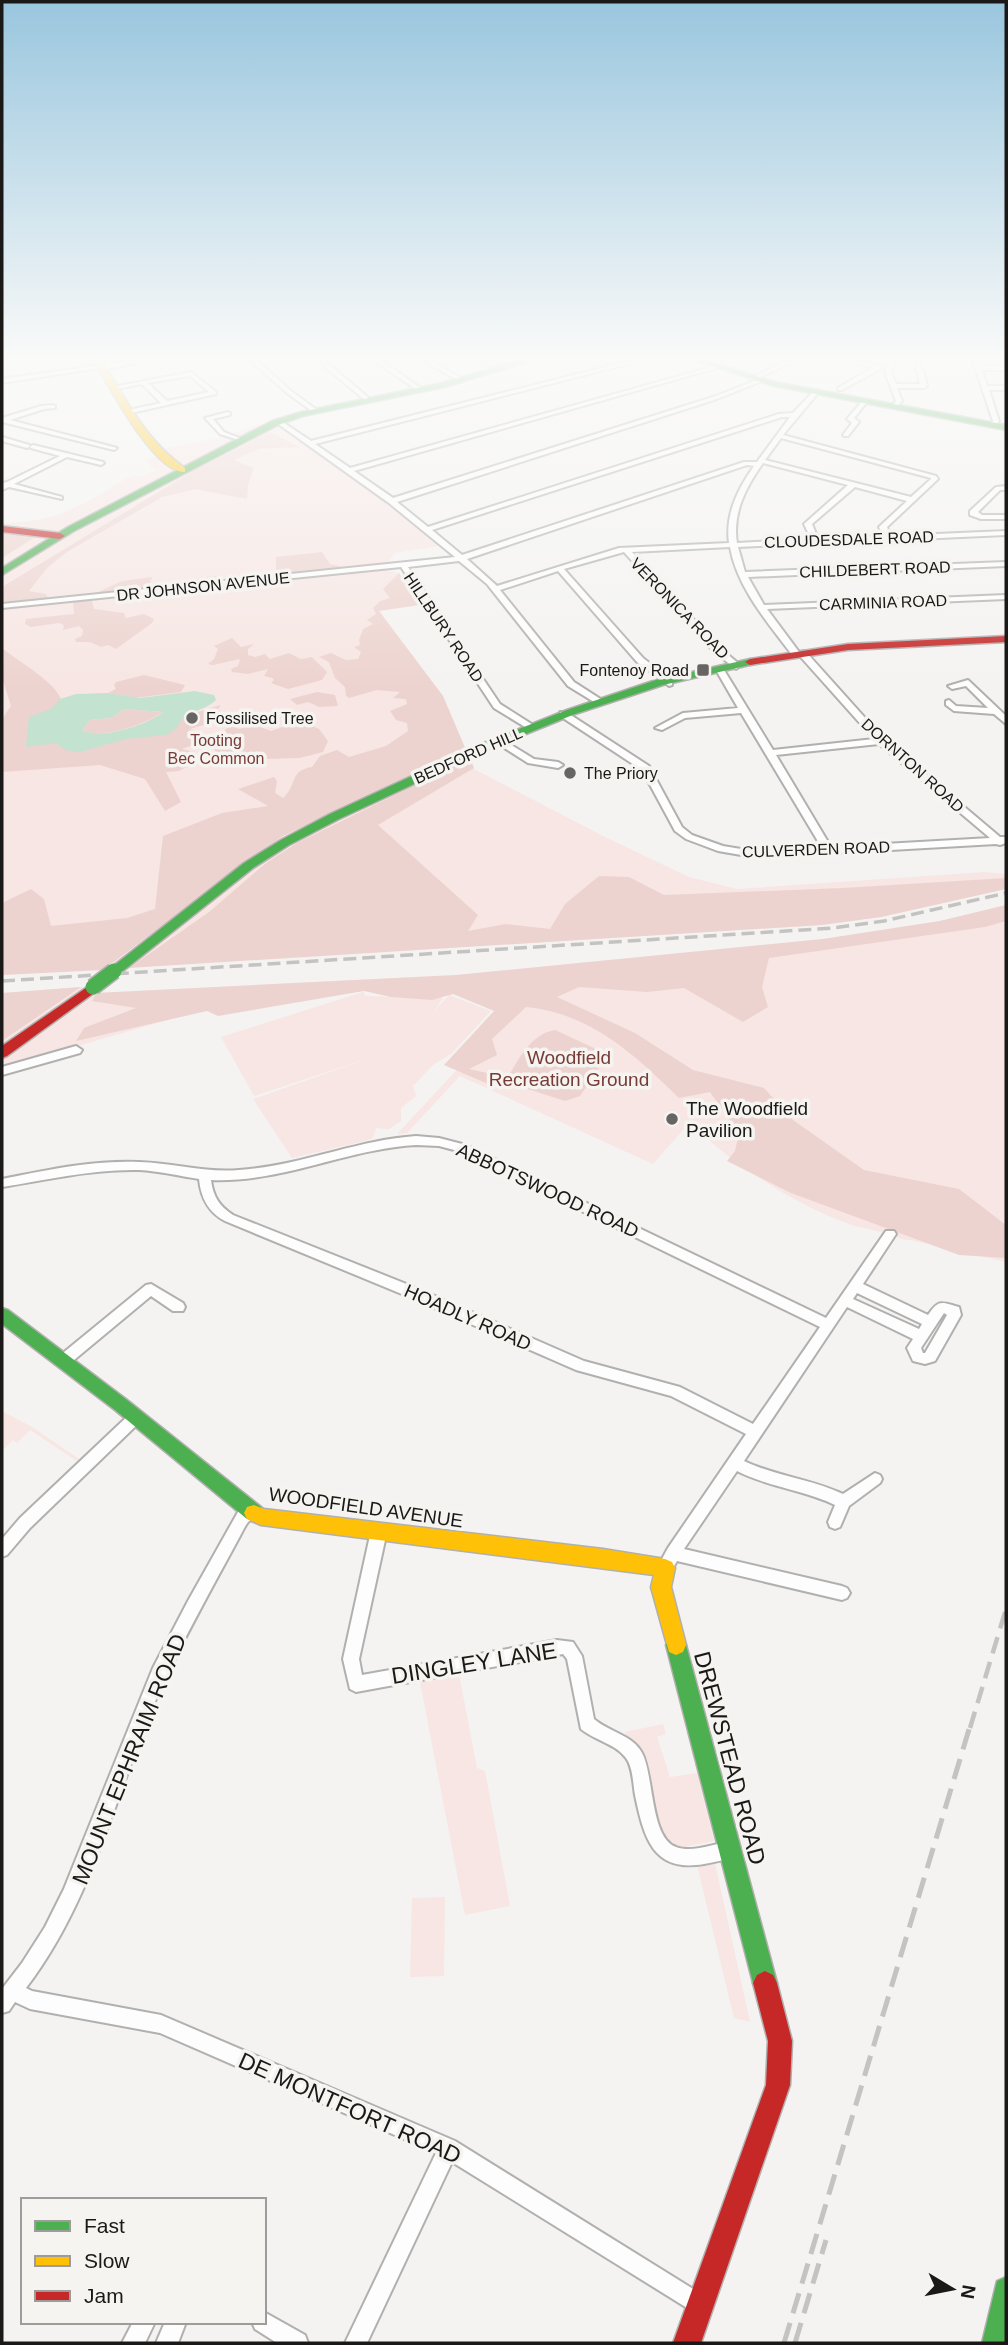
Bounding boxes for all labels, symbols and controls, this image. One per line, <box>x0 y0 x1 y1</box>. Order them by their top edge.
street label: CLOUDESDALE ROAD <box>764 528 934 551</box>
street label: VERONICA ROAD <box>627 554 732 662</box>
street label: CHILDEBERT ROAD <box>799 558 951 581</box>
street label: DR JOHNSON AVENUE <box>116 569 290 604</box>
street label: HILLBURY ROAD <box>401 569 487 685</box>
street label: CARMINIA ROAD <box>819 592 947 613</box>
place label: Fontenoy Road <box>580 662 689 679</box>
marker: Fontenoy Road <box>695 662 711 678</box>
marker: Fossilised Tree <box>184 710 200 726</box>
place label: Fossilised Tree <box>206 710 314 727</box>
street label: DORNTON ROAD <box>858 715 967 816</box>
street label: BEDFORD HILL <box>412 724 525 787</box>
park label: Tooting Bec Common <box>168 732 264 767</box>
marker: The Priory <box>562 765 578 781</box>
place label: The Priory <box>584 765 658 782</box>
street label: CULVERDEN ROAD <box>742 838 890 861</box>
park label: Woodfield Recreation Ground <box>489 1047 649 1090</box>
place label: The Woodfield Pavilion <box>686 1098 808 1141</box>
marker: The Woodfield Pavilion <box>664 1111 680 1127</box>
street label: ABBOTSWOOD ROAD <box>453 1139 642 1242</box>
street label: HOADLY ROAD <box>401 1280 534 1355</box>
street label: WOODFIELD AVENUE <box>267 1483 464 1532</box>
street label: MOUNT EPHRAIM ROAD <box>67 1630 191 1888</box>
street label: DINGLEY LANE <box>389 1637 559 1689</box>
street label: DREWSTEAD ROAD <box>689 1648 771 1868</box>
street label: DE MONTFORT ROAD <box>235 2047 465 2169</box>
legend <box>21 2198 266 2324</box>
text: Fast <box>84 2214 125 2237</box>
text: Slow <box>84 2249 130 2272</box>
north arrow <box>917 2254 987 2324</box>
text: N <box>957 2283 980 2300</box>
text: Jam <box>84 2284 124 2307</box>

